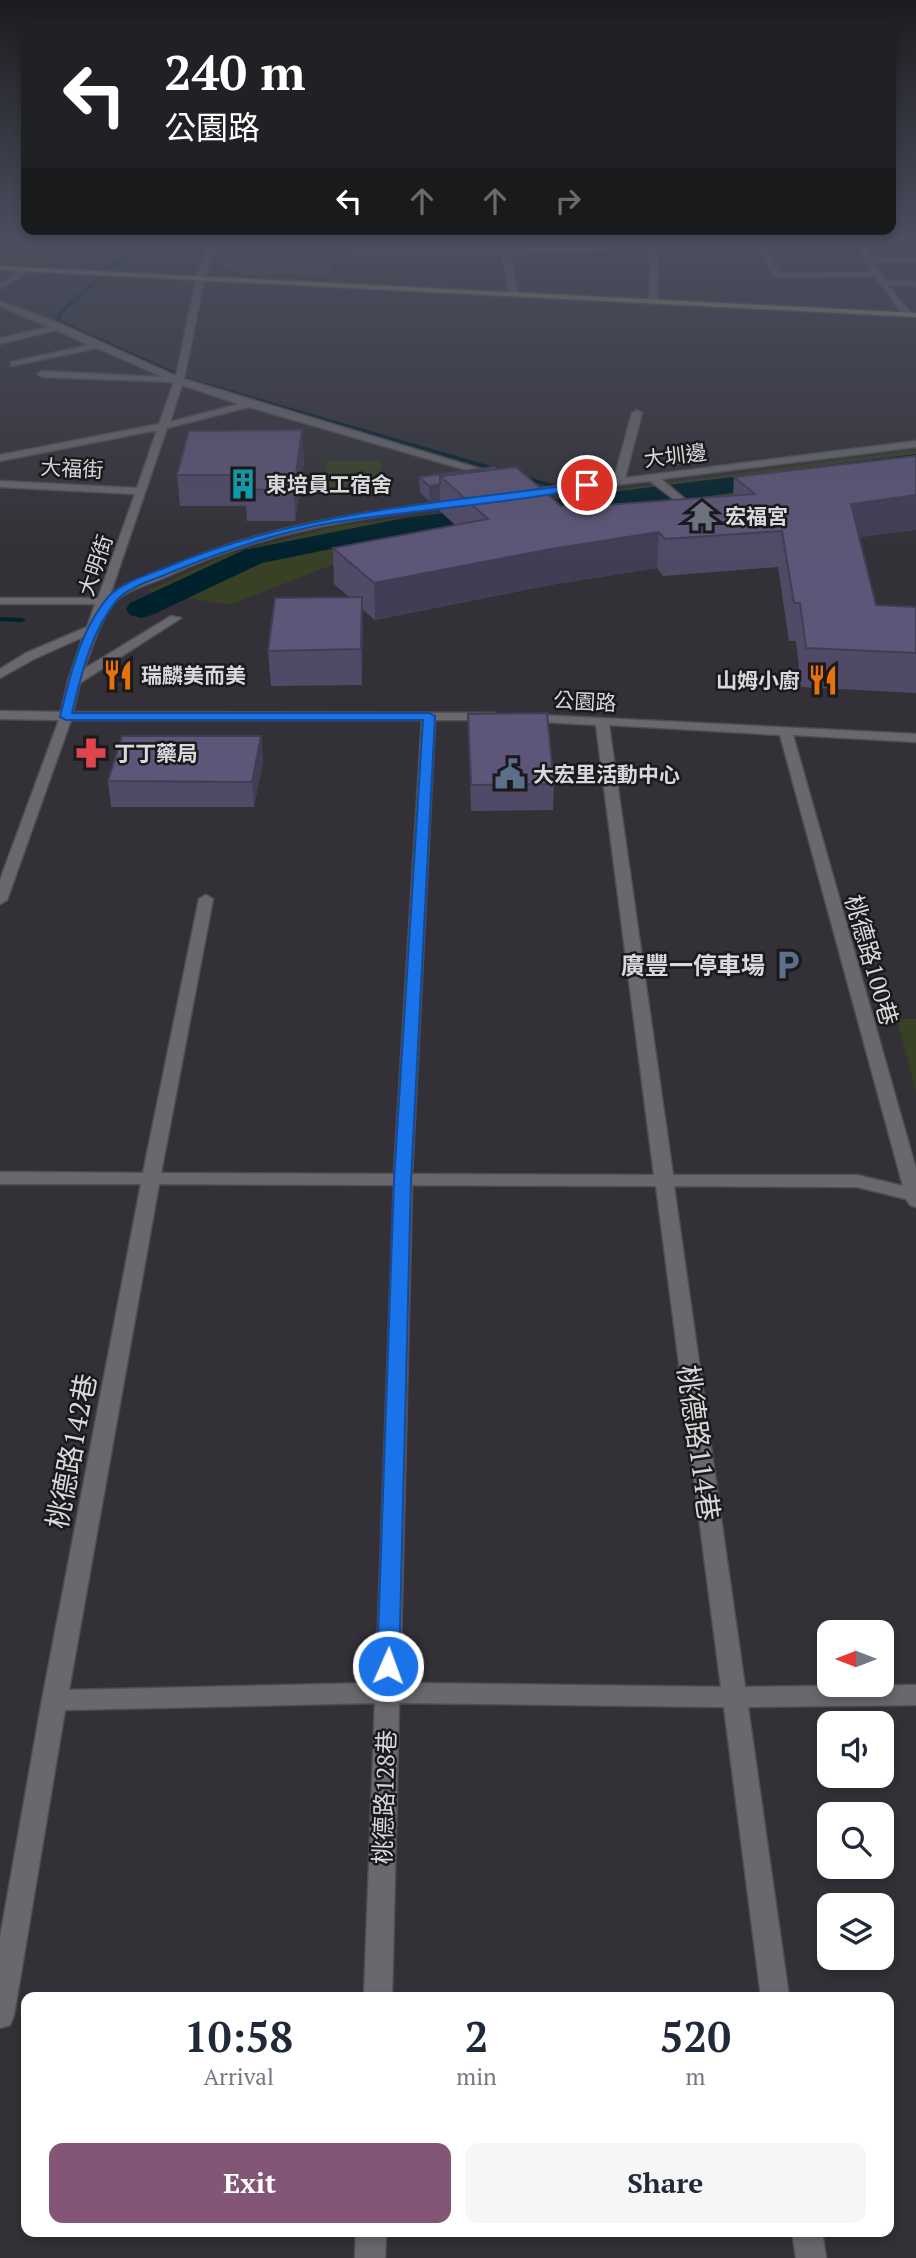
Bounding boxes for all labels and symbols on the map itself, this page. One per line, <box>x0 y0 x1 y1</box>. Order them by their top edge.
street label: 大圳邊 <box>642 437 708 473</box>
street label: 大福街 <box>40 452 104 484</box>
pin <box>557 455 617 515</box>
building icon: 東培員工宿舍 <box>226 467 260 501</box>
place label: 東培員工宿舍 <box>266 470 392 498</box>
temple icon: 宏福宮 <box>685 499 719 533</box>
place label: 宏福宮 <box>725 502 788 530</box>
street label: 大明街 <box>72 531 118 599</box>
restaurant icon: 瑞麟美而美 <box>101 658 135 692</box>
place label: 瑞麟美而美 <box>141 661 246 689</box>
restaurant icon: 山姆小廚 <box>806 663 840 697</box>
place label: 山姆小廚 <box>716 666 800 694</box>
street label: 公園路 <box>553 685 617 717</box>
pharmacy icon: 丁丁藥局 <box>74 736 108 770</box>
place label: 丁丁藥局 <box>114 739 198 767</box>
public building icon: 大宏里活動中心 <box>493 757 527 791</box>
place label: 大宏里活動中心 <box>533 760 680 788</box>
street label: 桃德路100巷 <box>838 891 906 1029</box>
parking icon: 廣豐一停車場 <box>771 948 805 982</box>
place label: 廣豐一停車場 <box>621 949 765 981</box>
street label: 桃德路114巷 <box>670 1363 728 1523</box>
street label: 桃德路142巷 <box>38 1371 104 1531</box>
north arrow <box>817 1620 894 1698</box>
position arrow <box>351 1629 425 1703</box>
street label: 桃德路128巷 <box>366 1729 402 1865</box>

